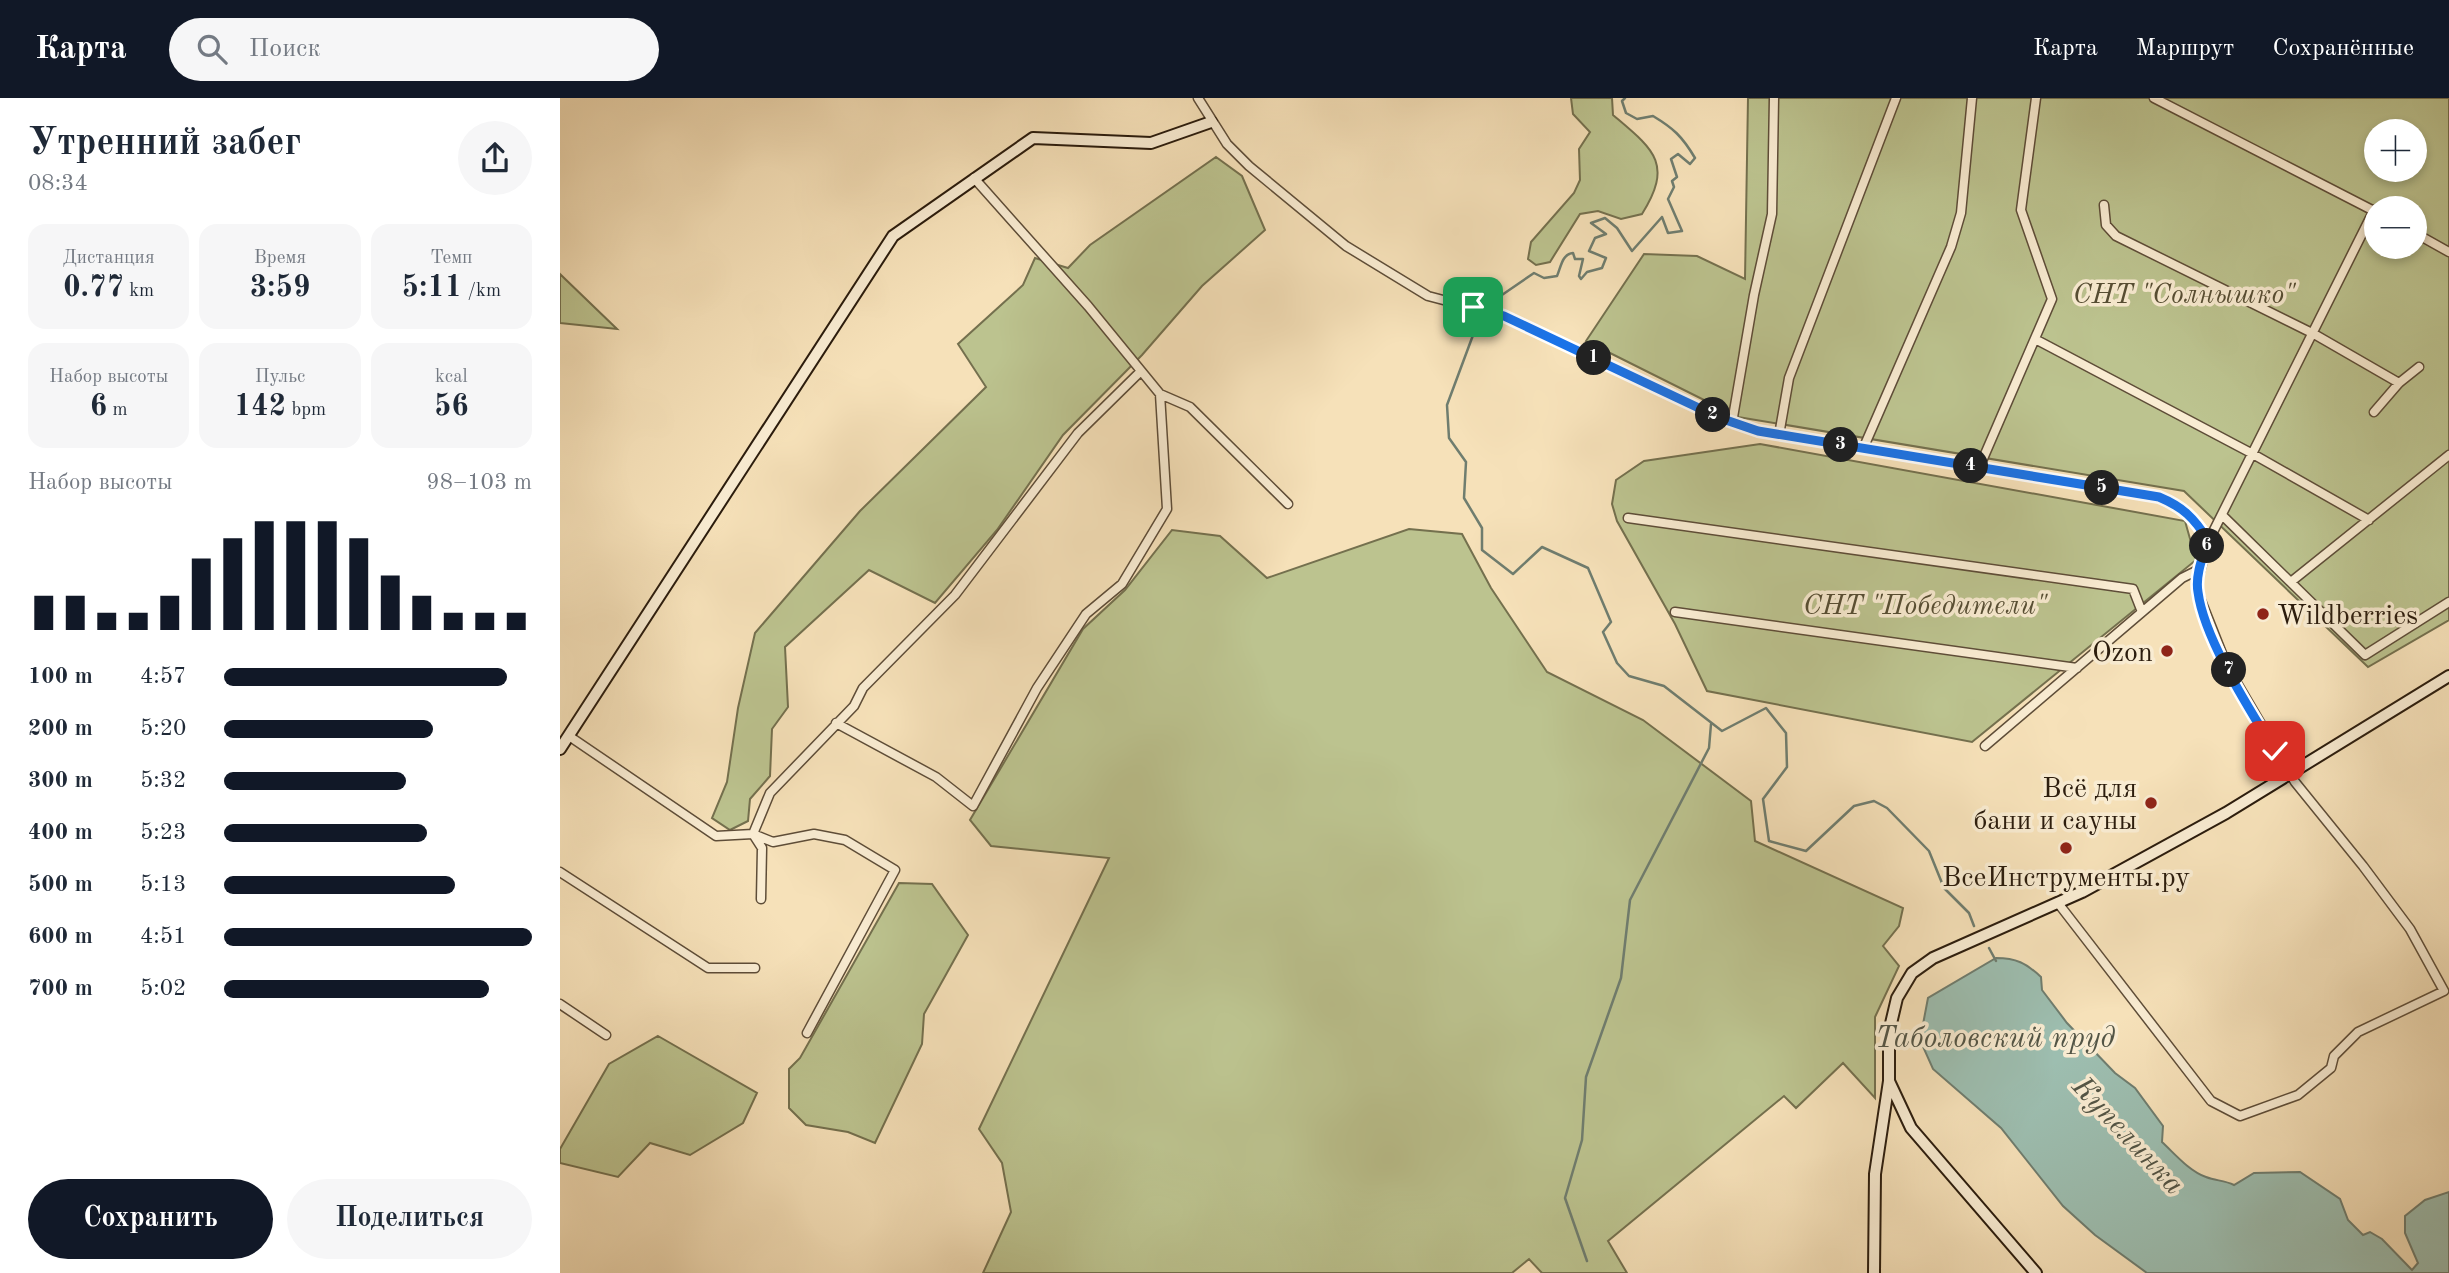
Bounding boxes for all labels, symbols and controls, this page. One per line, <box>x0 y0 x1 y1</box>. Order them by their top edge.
search box <box>169 18 659 81</box>
icon: search <box>193 30 231 68</box>
text: Карта <box>35 33 127 66</box>
text: Поиск <box>249 36 321 62</box>
text: Карта <box>2033 37 2098 61</box>
text: Маршрут <box>2136 37 2234 61</box>
text: Сохранённые <box>2272 37 2414 61</box>
map controls <box>2364 119 2427 259</box>
button: + <box>2364 119 2427 182</box>
button: share <box>458 121 532 195</box>
text: Утренний забег <box>28 125 301 163</box>
text: 08:34 <box>28 172 88 195</box>
button: − <box>2364 196 2427 259</box>
text: Дистанция <box>63 249 155 268</box>
text: Время <box>254 249 306 268</box>
text: Темп <box>430 249 473 268</box>
text: 0.77 <box>63 273 124 303</box>
text: 3:59 <box>250 273 310 303</box>
text: 5:11 <box>402 273 462 303</box>
pin <box>1443 277 1503 337</box>
text: km <box>124 282 154 301</box>
text: /km <box>462 282 501 301</box>
park label: СНТ "Солнышко" <box>2073 282 2296 310</box>
icon: arrive <box>1454 288 1492 326</box>
pin: 1 <box>1576 341 1612 376</box>
text: 1 <box>1588 348 1599 367</box>
text: Набор высоты <box>49 368 168 387</box>
text: Пульс <box>255 368 305 387</box>
text: kcal <box>435 368 468 387</box>
text: 6 <box>90 392 107 422</box>
text: 142 <box>234 392 286 422</box>
text: 56 <box>434 392 469 422</box>
pin: 2 <box>1696 398 1730 432</box>
text: m <box>107 401 128 420</box>
text: bpm <box>286 401 326 420</box>
text: 2 <box>1707 405 1718 424</box>
pin: 3 <box>1824 428 1858 462</box>
text: 3 <box>1835 435 1846 454</box>
pin: 4 <box>1954 448 1988 484</box>
text: 4 <box>1965 456 1976 475</box>
pin: 5 <box>2084 470 2120 506</box>
text: Набор высоты <box>28 471 172 494</box>
text: 98–103 m <box>426 471 532 494</box>
text: 5 <box>2096 478 2107 497</box>
pin: 6 <box>2190 528 2224 564</box>
text: 6 <box>2201 536 2212 555</box>
park label: СНТ "Победители" <box>1803 593 2048 621</box>
place label: Wildberries <box>2277 603 2418 631</box>
marker: Wildberries <box>2255 606 2271 622</box>
place label: Ozon <box>2092 640 2153 668</box>
marker: Ozon <box>2159 643 2175 659</box>
pin: 7 <box>2212 652 2246 688</box>
text: 7 <box>2223 660 2234 679</box>
text: 100 m <box>28 665 93 688</box>
text: 4:57 <box>140 665 186 688</box>
text: 200 m <box>28 717 93 740</box>
text: 5:20 <box>140 717 186 740</box>
pin <box>2245 721 2305 781</box>
icon: check <box>2256 732 2294 770</box>
text: 300 m <box>28 769 93 792</box>
text: 5:32 <box>140 769 186 792</box>
place label: Всё для бани и сауны <box>1973 776 2137 836</box>
marker: Всё для бани и сауны <box>2143 795 2159 811</box>
text: 400 m <box>28 821 93 844</box>
text: 5:23 <box>140 821 186 844</box>
marker: ВсеИнструменты.ру <box>2058 840 2074 856</box>
place label: ВсеИнструменты.ру <box>1942 865 2190 893</box>
text: 500 m <box>28 873 93 896</box>
text: 5:13 <box>140 873 186 896</box>
text: 600 m <box>28 925 93 948</box>
text: 4:51 <box>140 925 186 948</box>
text: 700 m <box>28 977 93 1000</box>
text: 5:02 <box>140 977 186 1000</box>
water label: Таболовский пруд <box>1875 1024 2115 1054</box>
water label: Купелинка <box>2065 1071 2189 1201</box>
button: Сохранить <box>28 1179 273 1259</box>
button: Поделиться <box>287 1179 532 1259</box>

